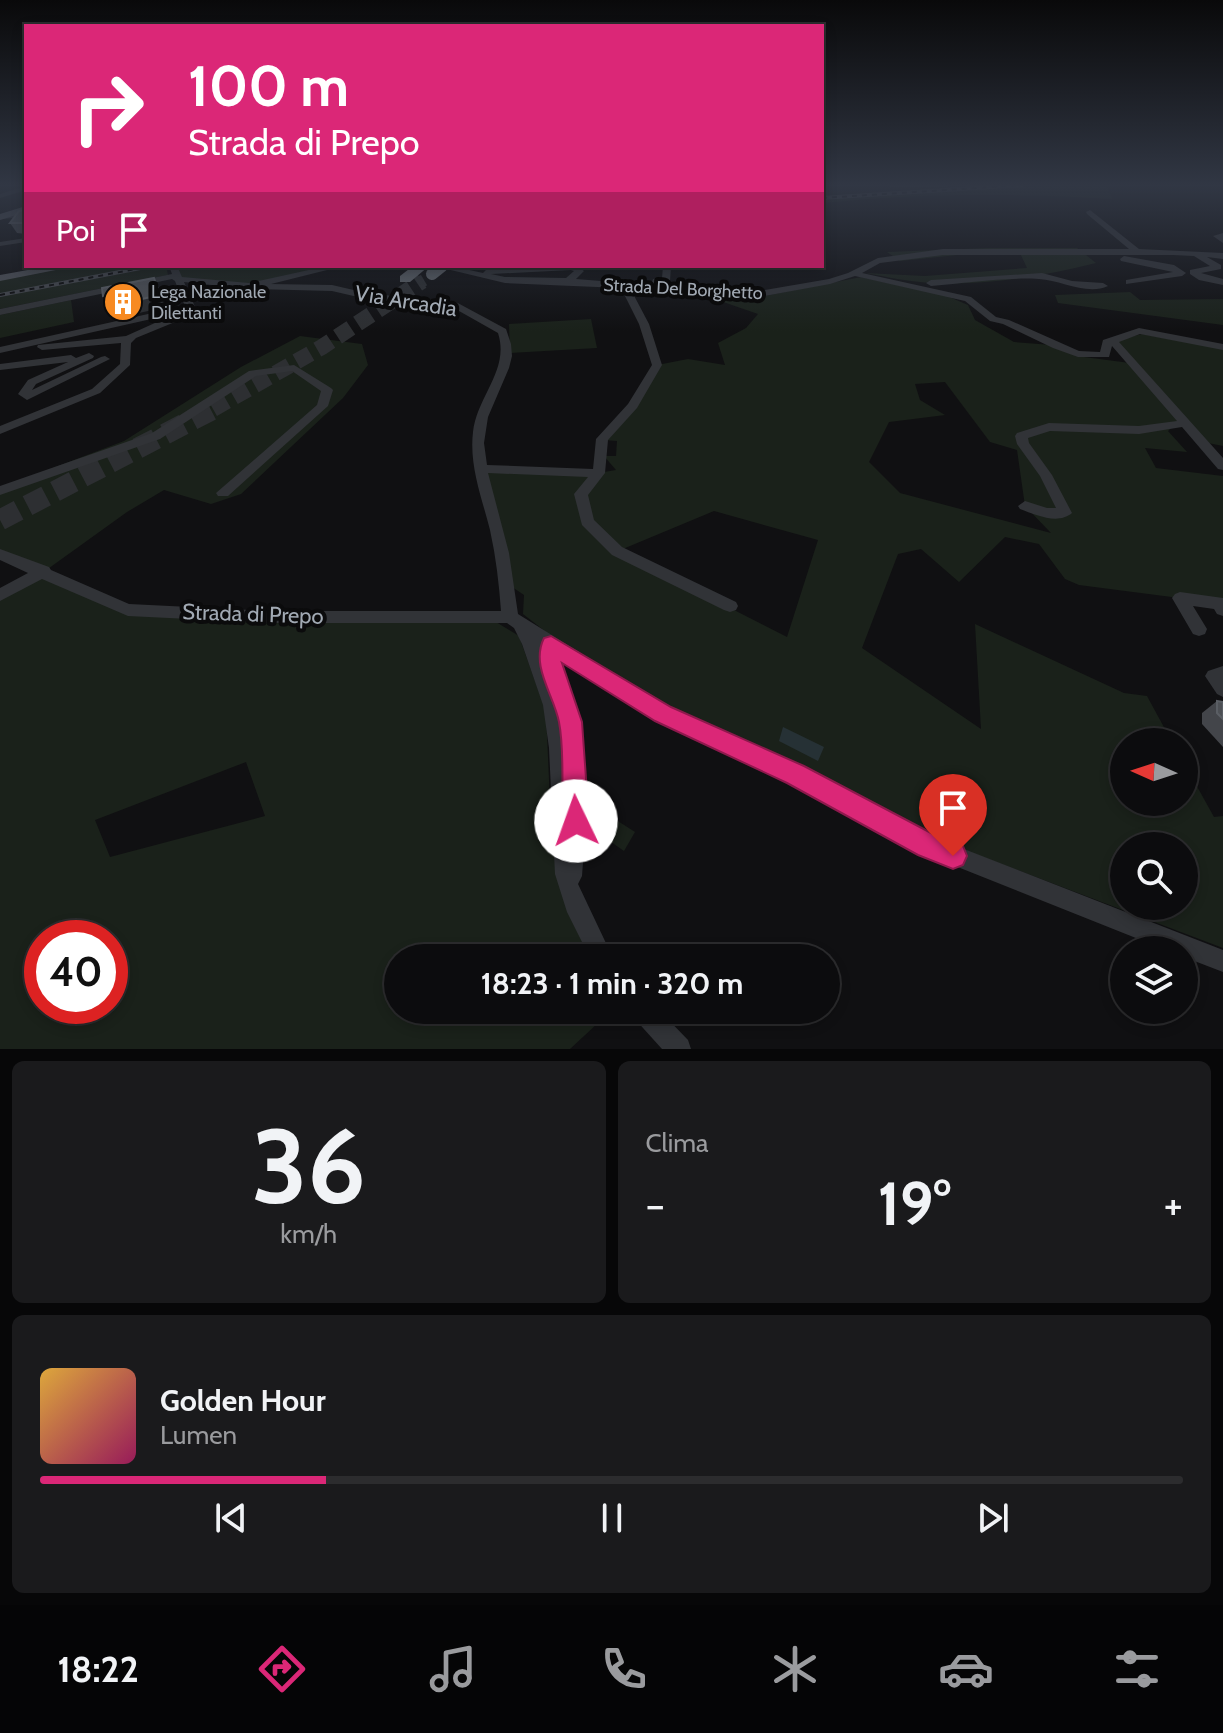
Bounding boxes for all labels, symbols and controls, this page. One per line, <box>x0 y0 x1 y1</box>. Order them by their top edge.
text: 100 m <box>188 52 349 120</box>
icon: right <box>56 56 160 160</box>
text: Strada di Prepo <box>188 120 420 164</box>
icon: arrive <box>112 208 156 252</box>
text: Poi <box>56 212 96 249</box>
street label: Strada Del Borghetto <box>603 274 763 304</box>
street label: Via Arcadia <box>353 280 459 322</box>
building icon: Lega Nazionale Dilettanti <box>102 281 144 323</box>
place label: Lega Nazionale Dilettanti <box>151 281 266 324</box>
street label: Strada di Prepo <box>182 598 324 630</box>
north arrow <box>1110 728 1198 816</box>
map controls <box>1110 728 1198 1024</box>
pin <box>919 774 987 856</box>
position arrow <box>534 779 618 863</box>
icon: arrive <box>931 786 975 830</box>
button: search <box>1110 832 1198 920</box>
speed limit sign: 40 <box>24 920 128 1024</box>
button: layers <box>1110 936 1198 1024</box>
text: 18:23 · 1 min · 320 m <box>481 965 743 1002</box>
text: 36 <box>251 1103 366 1229</box>
text: Clima <box>646 1127 708 1159</box>
text: 19° <box>878 1167 951 1240</box>
text: − <box>646 1178 665 1231</box>
text: + <box>1164 1178 1183 1231</box>
text: km/h <box>280 1218 337 1250</box>
text: Golden Hour <box>160 1382 326 1419</box>
text: Lumen <box>160 1419 237 1451</box>
icon: previous <box>209 1496 253 1540</box>
icon: pause <box>590 1496 634 1540</box>
icon: next <box>971 1496 1015 1540</box>
icon: directions <box>254 1641 310 1697</box>
icon: music <box>425 1641 481 1697</box>
icon: phone <box>596 1641 652 1697</box>
icon: climate <box>767 1641 823 1697</box>
icon: car <box>938 1641 994 1697</box>
icon: filters <box>1109 1641 1165 1697</box>
text: 18:22 <box>58 1647 139 1691</box>

